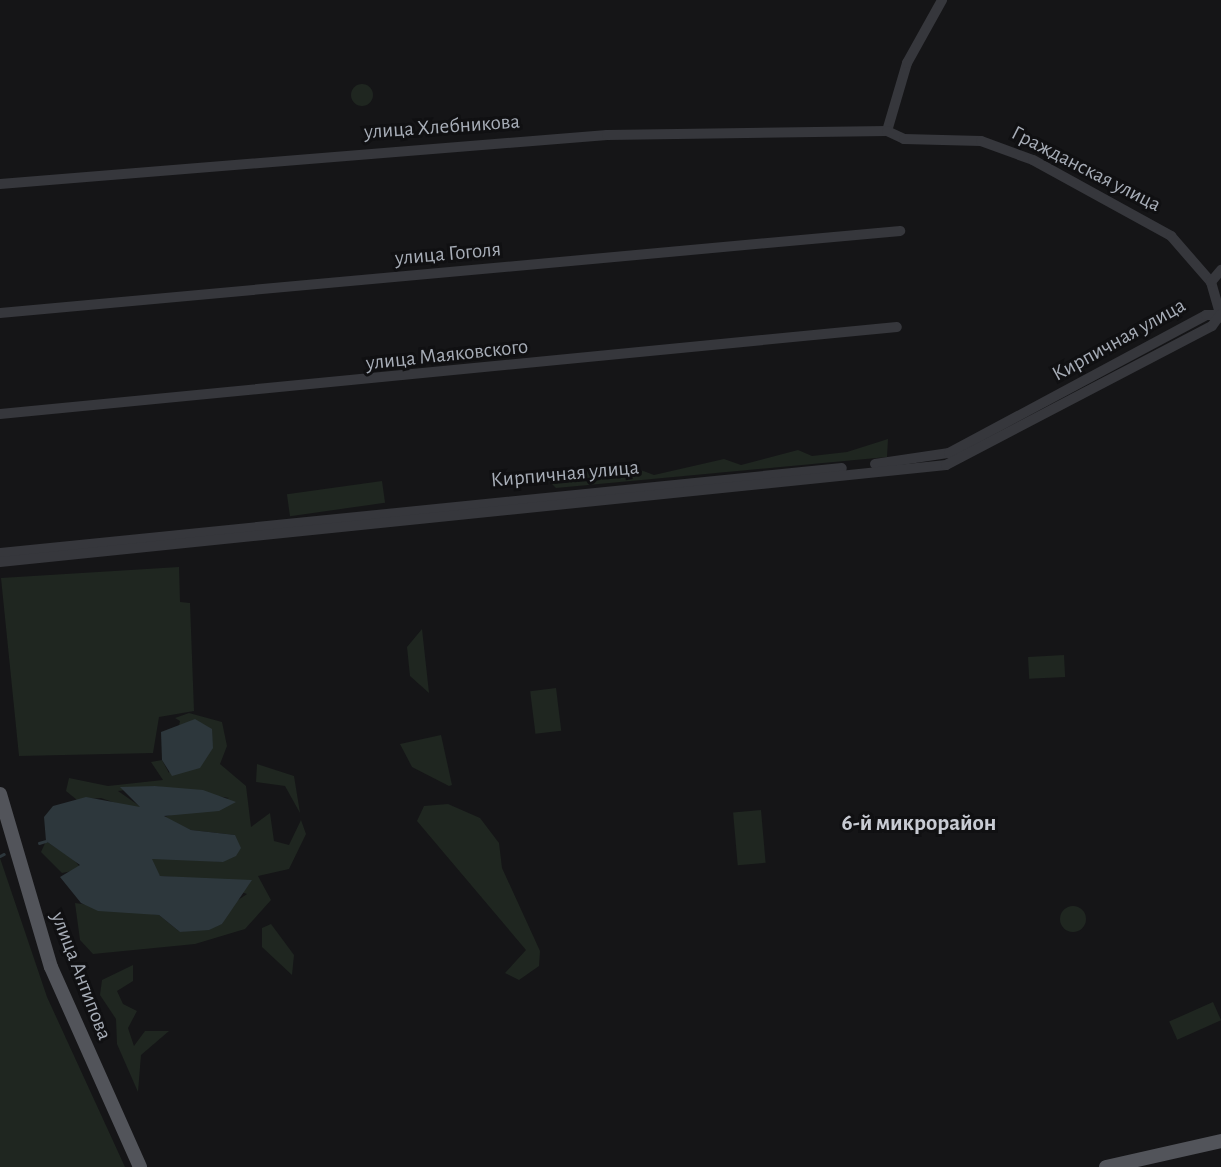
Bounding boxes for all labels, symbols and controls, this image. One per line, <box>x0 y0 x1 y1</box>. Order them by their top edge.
street label: улица Хлебникова <box>363 109 521 145</box>
street label: Гражданская улица <box>1007 120 1165 218</box>
street label: улица Гоголя <box>394 237 502 271</box>
street label: Кирпичная улица <box>1048 293 1190 387</box>
street label: улица Маяковского <box>365 334 529 376</box>
street label: Кирпичная улица <box>490 455 640 493</box>
district label: 6-й микрорайон <box>842 810 996 838</box>
street label: улица Антипова <box>45 908 117 1044</box>

